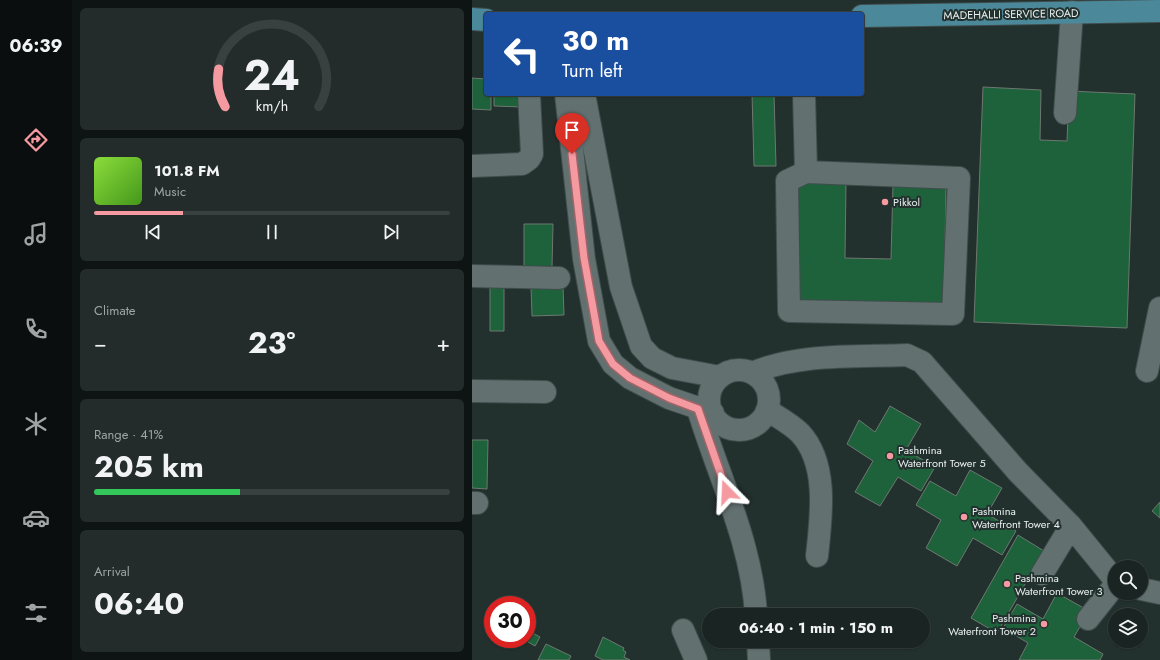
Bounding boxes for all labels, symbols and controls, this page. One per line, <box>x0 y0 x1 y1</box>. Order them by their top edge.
street label: MADEHALLI SERVICE ROAD <box>943 5 1079 23</box>
text: 30 m <box>562 20 629 61</box>
icon: left <box>496 28 548 80</box>
text: 06:39 <box>10 33 62 59</box>
text: 24 <box>244 45 300 106</box>
text: Turn left <box>562 58 622 84</box>
text: km/h <box>256 96 288 116</box>
pin <box>555 113 589 154</box>
icon: arrive <box>561 119 583 141</box>
icon: directions <box>22 126 50 154</box>
text: 101.8 FM <box>154 160 220 182</box>
text: Music <box>154 182 186 201</box>
place label: Pikkol <box>893 194 920 210</box>
marker: Pikkol <box>880 197 890 207</box>
icon: music <box>22 220 50 248</box>
icon: previous <box>142 221 164 243</box>
icon: pause <box>261 221 283 243</box>
icon: next <box>380 221 402 243</box>
text: Climate <box>94 301 135 320</box>
icon: phone <box>22 315 50 343</box>
text: 23° <box>248 321 295 364</box>
text: − <box>94 327 107 359</box>
text: + <box>436 327 450 359</box>
icon: climate <box>22 410 50 438</box>
text: Range · 41% <box>94 425 163 444</box>
place label: Pashmina Waterfront Tower 5 <box>898 442 986 471</box>
text: 205 km <box>94 445 204 488</box>
marker: Pashmina Waterfront Tower 5 <box>885 451 895 461</box>
position arrow <box>706 471 748 513</box>
place label: Pashmina Waterfront Tower 4 <box>972 503 1061 532</box>
icon: car <box>22 504 50 532</box>
marker: Pashmina Waterfront Tower 4 <box>959 512 969 522</box>
map controls <box>1108 560 1148 648</box>
button: search <box>1108 560 1148 600</box>
text: Arrival <box>94 562 130 581</box>
place label: Pashmina Waterfront Tower 3 <box>1015 570 1103 599</box>
marker: Pashmina Waterfront Tower 3 <box>1002 579 1012 589</box>
text: 06:40 <box>94 582 184 625</box>
speed limit sign: 30 <box>484 596 536 648</box>
icon: filters <box>22 599 50 627</box>
button: layers <box>1108 608 1148 648</box>
place label: Pashmina Waterfront Tower 2 <box>948 610 1036 639</box>
text: 06:40 · 1 min · 150 m <box>739 617 893 639</box>
marker: Pashmina Waterfront Tower 2 <box>1039 619 1049 629</box>

